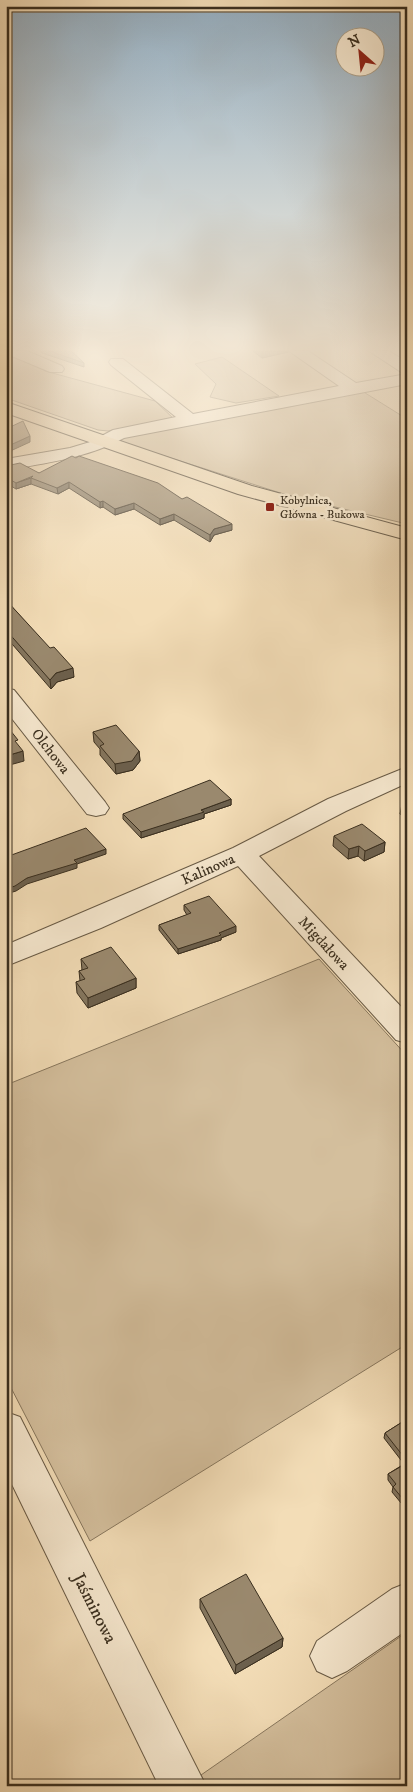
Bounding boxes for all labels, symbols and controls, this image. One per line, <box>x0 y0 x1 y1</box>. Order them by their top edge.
north arrow <box>336 28 386 78</box>
text: N <box>345 30 364 52</box>
place label: Kobylnica, Główna - Bukowa <box>280 493 366 522</box>
marker: Kobylnica, Główna - Bukowa <box>264 501 276 513</box>
street label: Olchowa <box>27 725 75 778</box>
street label: Kalinowa <box>179 849 238 890</box>
street label: Migdałowa <box>294 913 354 975</box>
street label: Jaśminowa <box>66 1568 121 1648</box>

